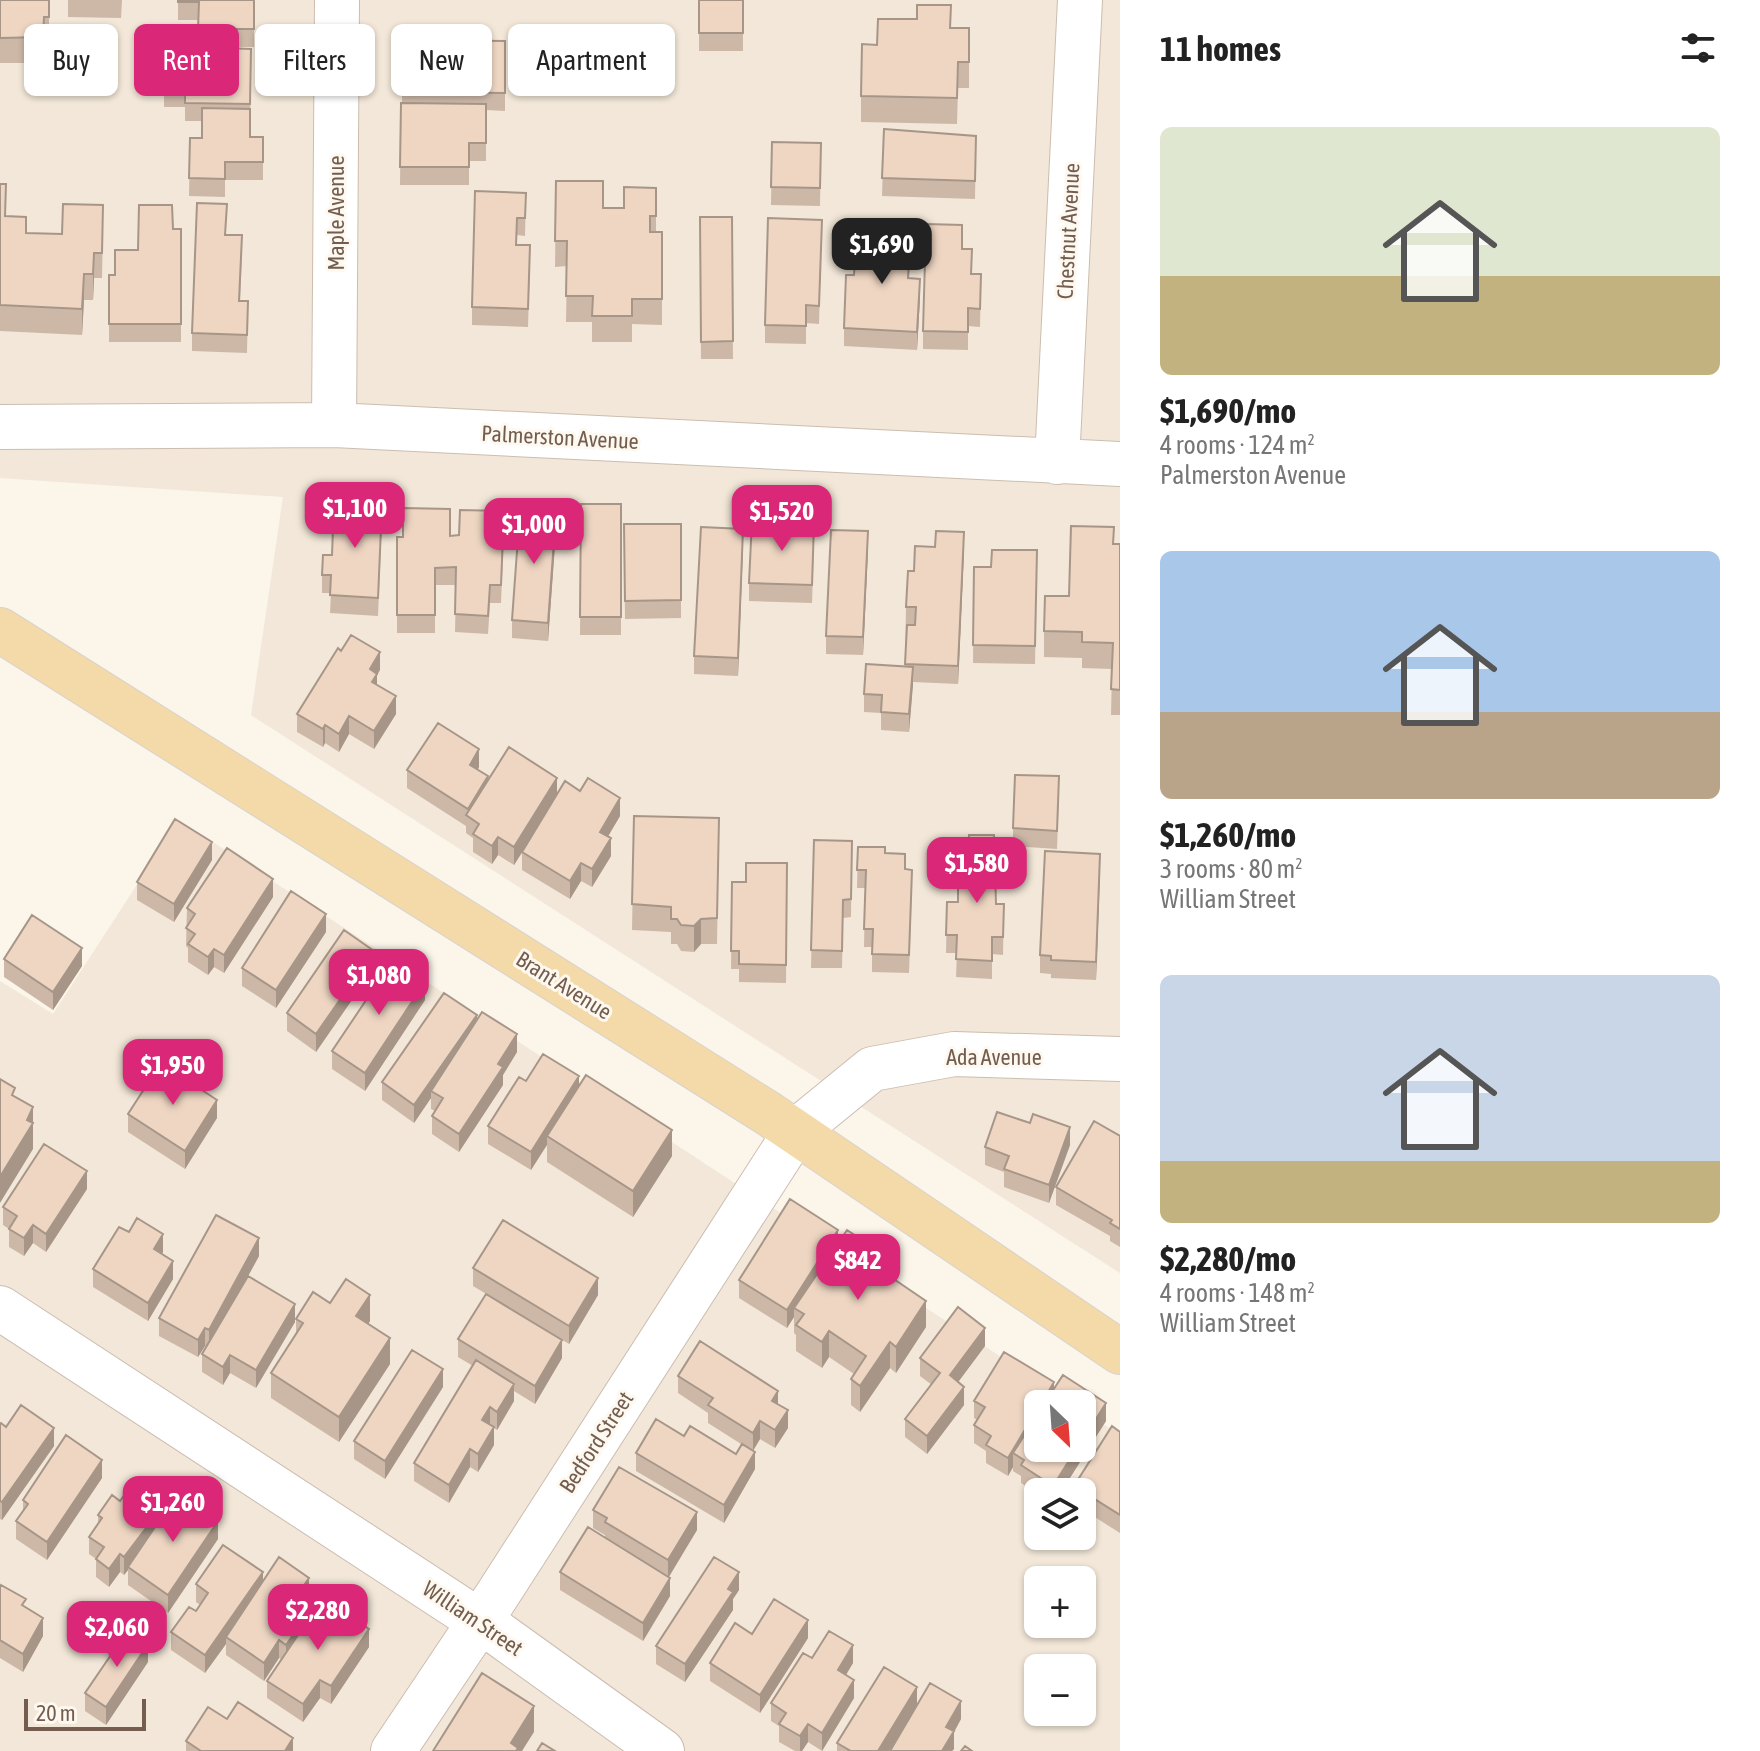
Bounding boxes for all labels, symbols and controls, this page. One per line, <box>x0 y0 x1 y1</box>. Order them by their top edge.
chip: Buy <box>24 24 118 96</box>
chip: Rent <box>134 24 239 96</box>
chip: Filters <box>255 24 375 96</box>
chip: New <box>391 24 492 96</box>
chip: Apartment <box>508 24 675 96</box>
icon: filters <box>1676 26 1720 70</box>
text: 11 homes <box>1160 29 1281 68</box>
street label: Maple Avenue <box>323 156 349 270</box>
street label: Chestnut Avenue <box>1051 162 1085 300</box>
icon: home <box>1368 179 1512 323</box>
pin: $1,690 <box>817 218 947 286</box>
text: $1,690 <box>850 229 914 259</box>
text: $1,690/mo <box>1160 391 1296 430</box>
street label: Palmerston Avenue <box>481 420 639 454</box>
text: 4 rooms · 124 m² <box>1160 430 1315 460</box>
text: Palmerston Avenue <box>1160 460 1346 490</box>
pin: $1,100 <box>290 482 420 550</box>
pin: $1,520 <box>717 485 847 553</box>
text: $1,100 <box>323 493 387 523</box>
text: $1,520 <box>750 496 814 526</box>
pin: $1,000 <box>469 498 599 566</box>
text: $1,000 <box>502 509 566 539</box>
icon: home <box>1368 603 1512 747</box>
text: $1,260/mo <box>1160 815 1296 854</box>
pin: $1,580 <box>912 837 1042 905</box>
text: $1,580 <box>945 848 1009 878</box>
text: 3 rooms · 80 m² <box>1160 854 1302 884</box>
text: William Street <box>1160 884 1296 914</box>
street label: Brant Avenue <box>511 945 617 1025</box>
pin: $1,080 <box>314 949 444 1017</box>
text: $1,080 <box>347 960 411 990</box>
icon: home <box>1368 1027 1512 1171</box>
pin: $1,950 <box>108 1039 238 1107</box>
street label: Ada Avenue <box>946 1044 1042 1070</box>
text: $1,950 <box>141 1050 205 1080</box>
pin: $842 <box>811 1234 905 1302</box>
text: $2,280/mo <box>1160 1239 1296 1278</box>
text: $842 <box>834 1245 882 1275</box>
text: 4 rooms · 148 m² <box>1160 1278 1315 1308</box>
text: William Street <box>1160 1308 1296 1338</box>
street label: Bedford Street <box>554 1387 638 1497</box>
north arrow <box>1024 1390 1096 1462</box>
map controls <box>1024 1390 1096 1726</box>
pin: $1,260 <box>108 1476 238 1544</box>
button: layers <box>1024 1478 1096 1550</box>
text: $1,260 <box>141 1487 205 1517</box>
button: + <box>1024 1566 1096 1638</box>
street label: William Street <box>418 1575 528 1661</box>
pin: $2,280 <box>253 1584 383 1652</box>
text: $2,280 <box>286 1595 350 1625</box>
pin: $2,060 <box>52 1601 182 1669</box>
text: $2,060 <box>85 1612 149 1642</box>
button: − <box>1024 1654 1096 1726</box>
scale bar <box>24 1695 146 1731</box>
text: 20 m <box>36 1700 76 1726</box>

